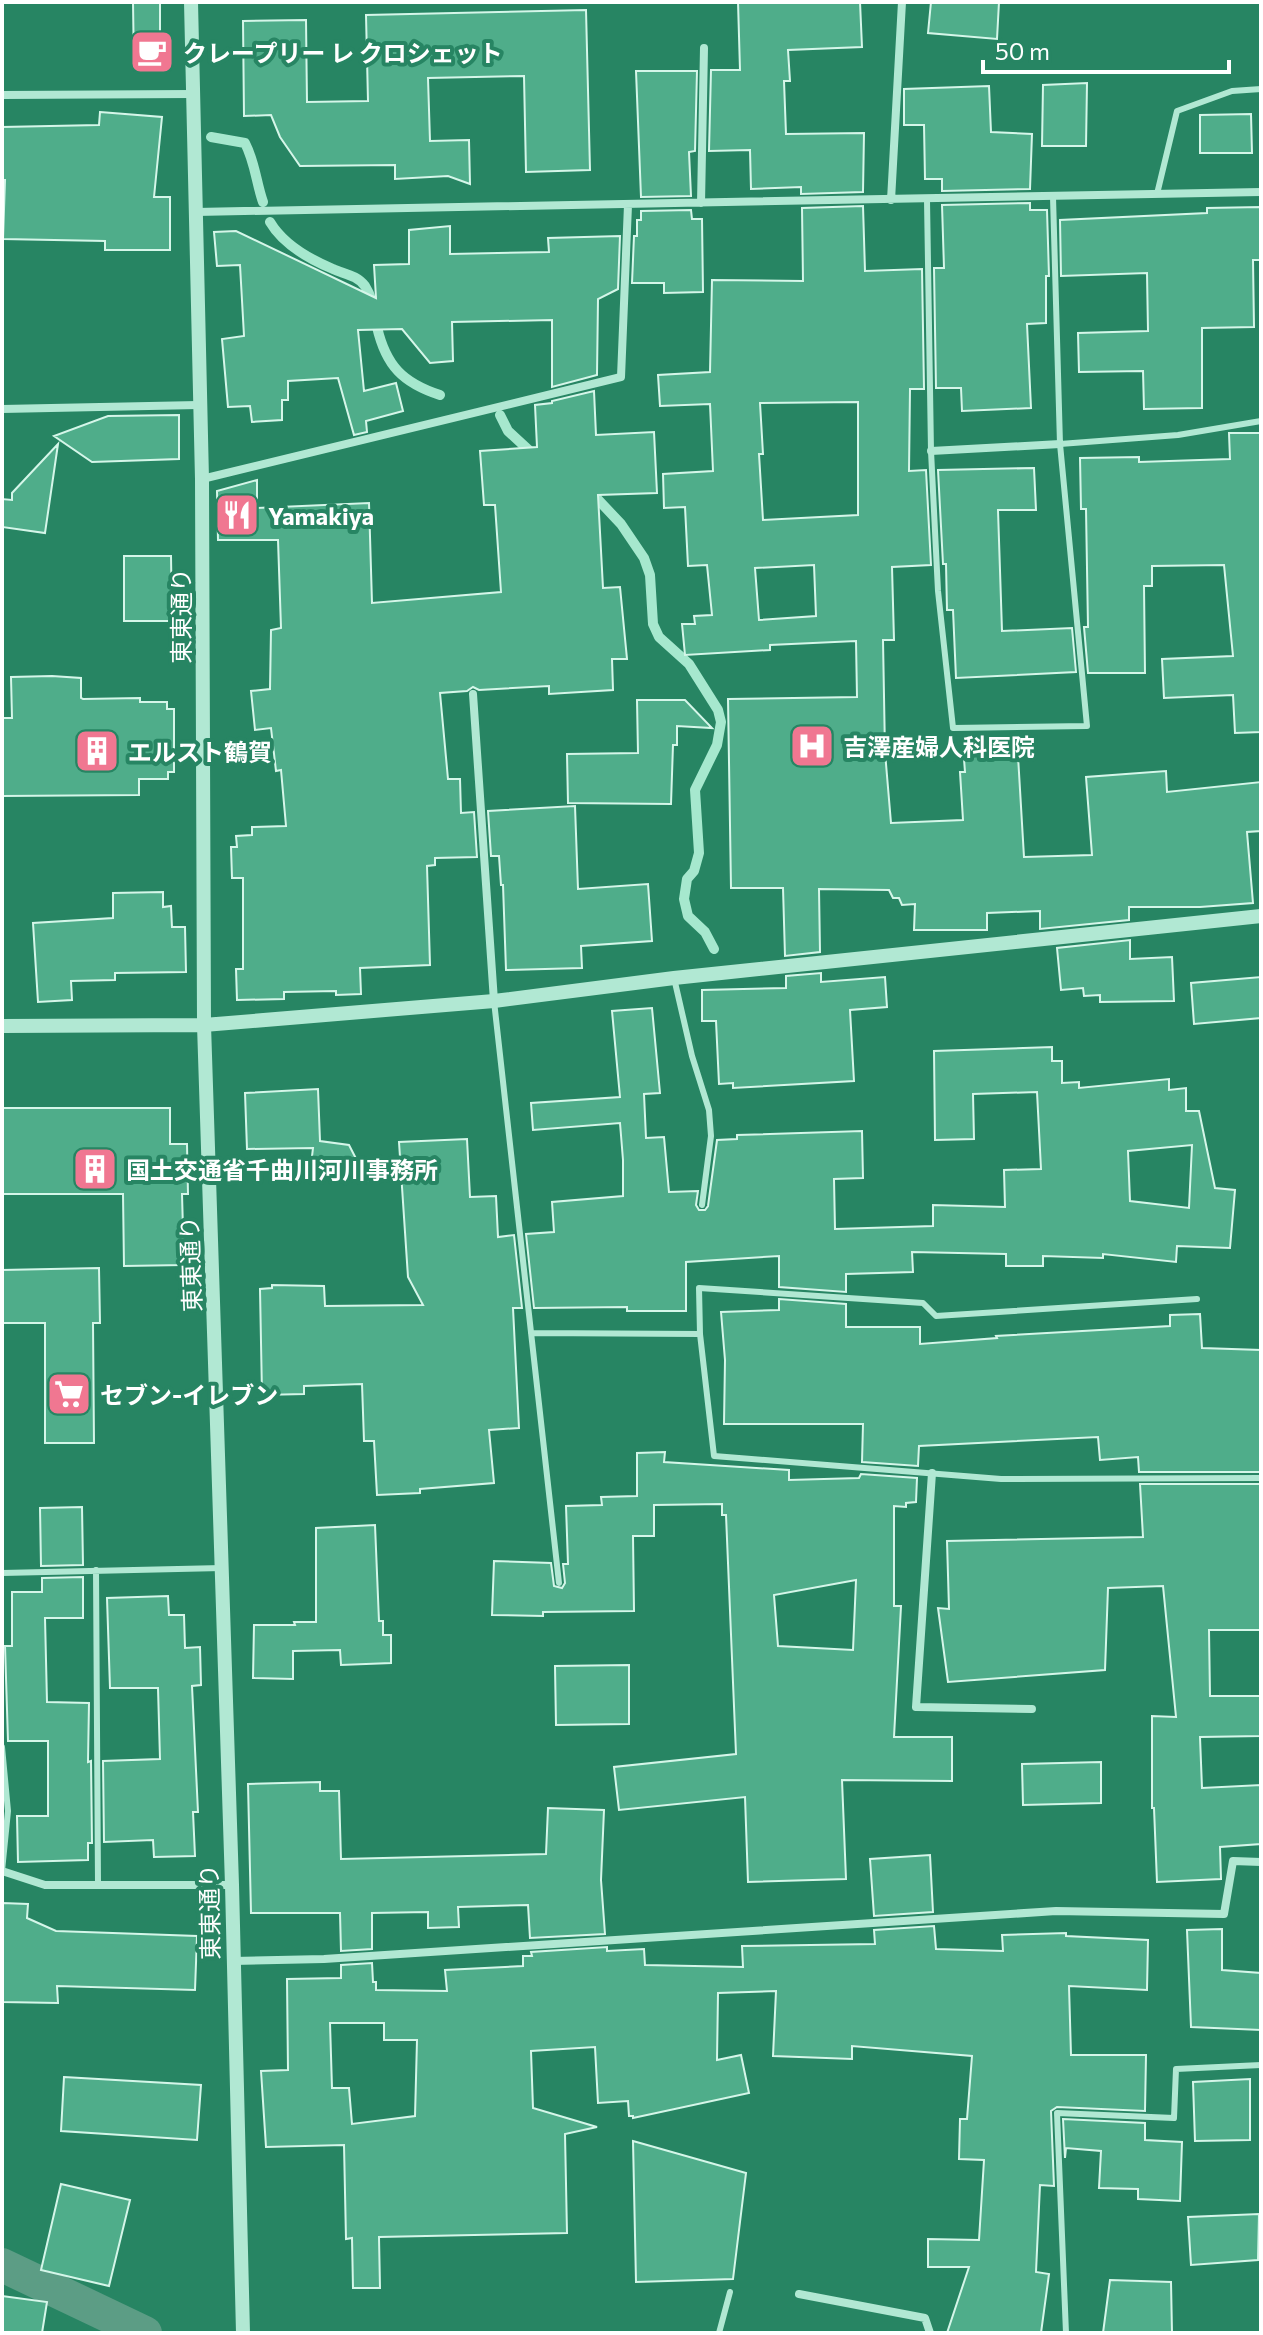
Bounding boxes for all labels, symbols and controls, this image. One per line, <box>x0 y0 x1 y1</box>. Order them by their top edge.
scale bar <box>983 24 1229 74</box>
cafe icon: クレープリー レ クロシェット <box>128 28 176 76</box>
text: 50 m <box>995 36 1050 65</box>
place label: クレープリー レ クロシェット <box>183 38 503 67</box>
restaurant icon: Yamakiya <box>213 491 261 539</box>
place label: Yamakiya <box>268 501 374 530</box>
street label: 東東通り <box>166 568 195 664</box>
hospital icon: 吉澤産婦人科医院 <box>788 722 836 770</box>
building icon: エルスト鶴賀 <box>73 727 121 775</box>
place label: 吉澤産婦人科医院 <box>843 732 1035 761</box>
place label: エルスト鶴賀 <box>128 737 272 766</box>
building icon: 国土交通省千曲川河川事務所 <box>71 1145 119 1193</box>
place label: 国土交通省千曲川河川事務所 <box>126 1155 438 1184</box>
street label: 東東通り <box>174 1216 206 1312</box>
supermarket icon: セブン-イレブン <box>45 1370 93 1418</box>
place label: セブン-イレブン <box>100 1380 278 1409</box>
street label: 東東通り <box>194 1864 224 1960</box>

